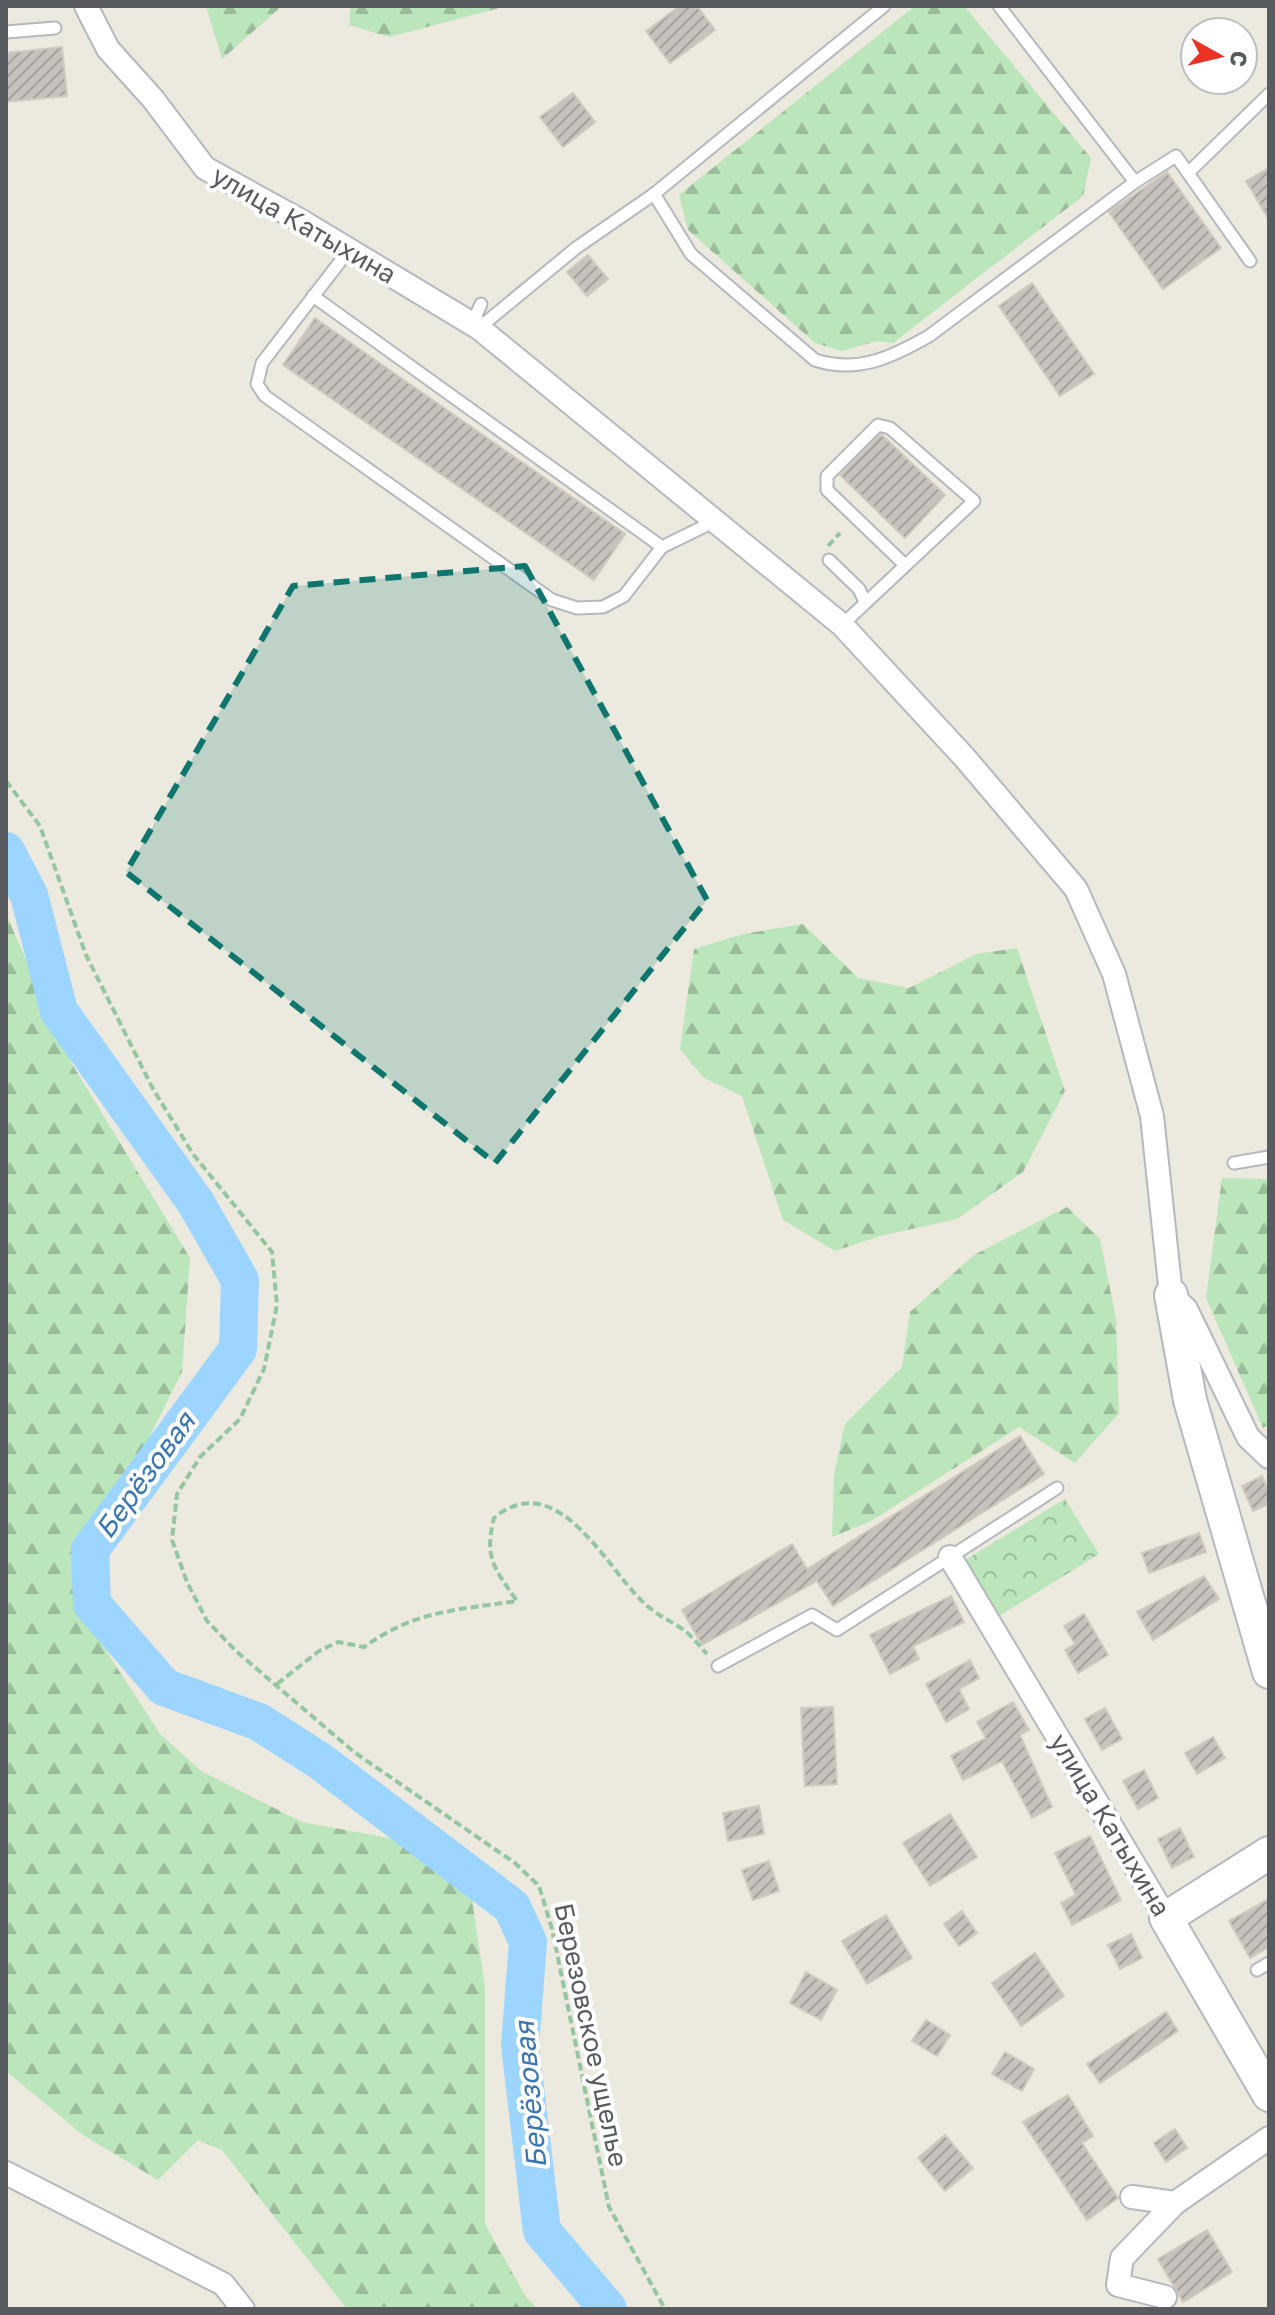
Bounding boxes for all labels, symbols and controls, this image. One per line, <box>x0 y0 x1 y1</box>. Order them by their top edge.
north arrow <box>1179 16 1259 96</box>
text: С <box>1225 49 1254 68</box>
street label: улица Катыхина <box>207 159 402 290</box>
water label: Берёзовая <box>88 1404 202 1544</box>
street label: улица Катыхина <box>1044 1728 1177 1922</box>
street label: Березовское ущелье <box>548 1900 635 2169</box>
water label: Берёзовая <box>506 2018 552 2170</box>

